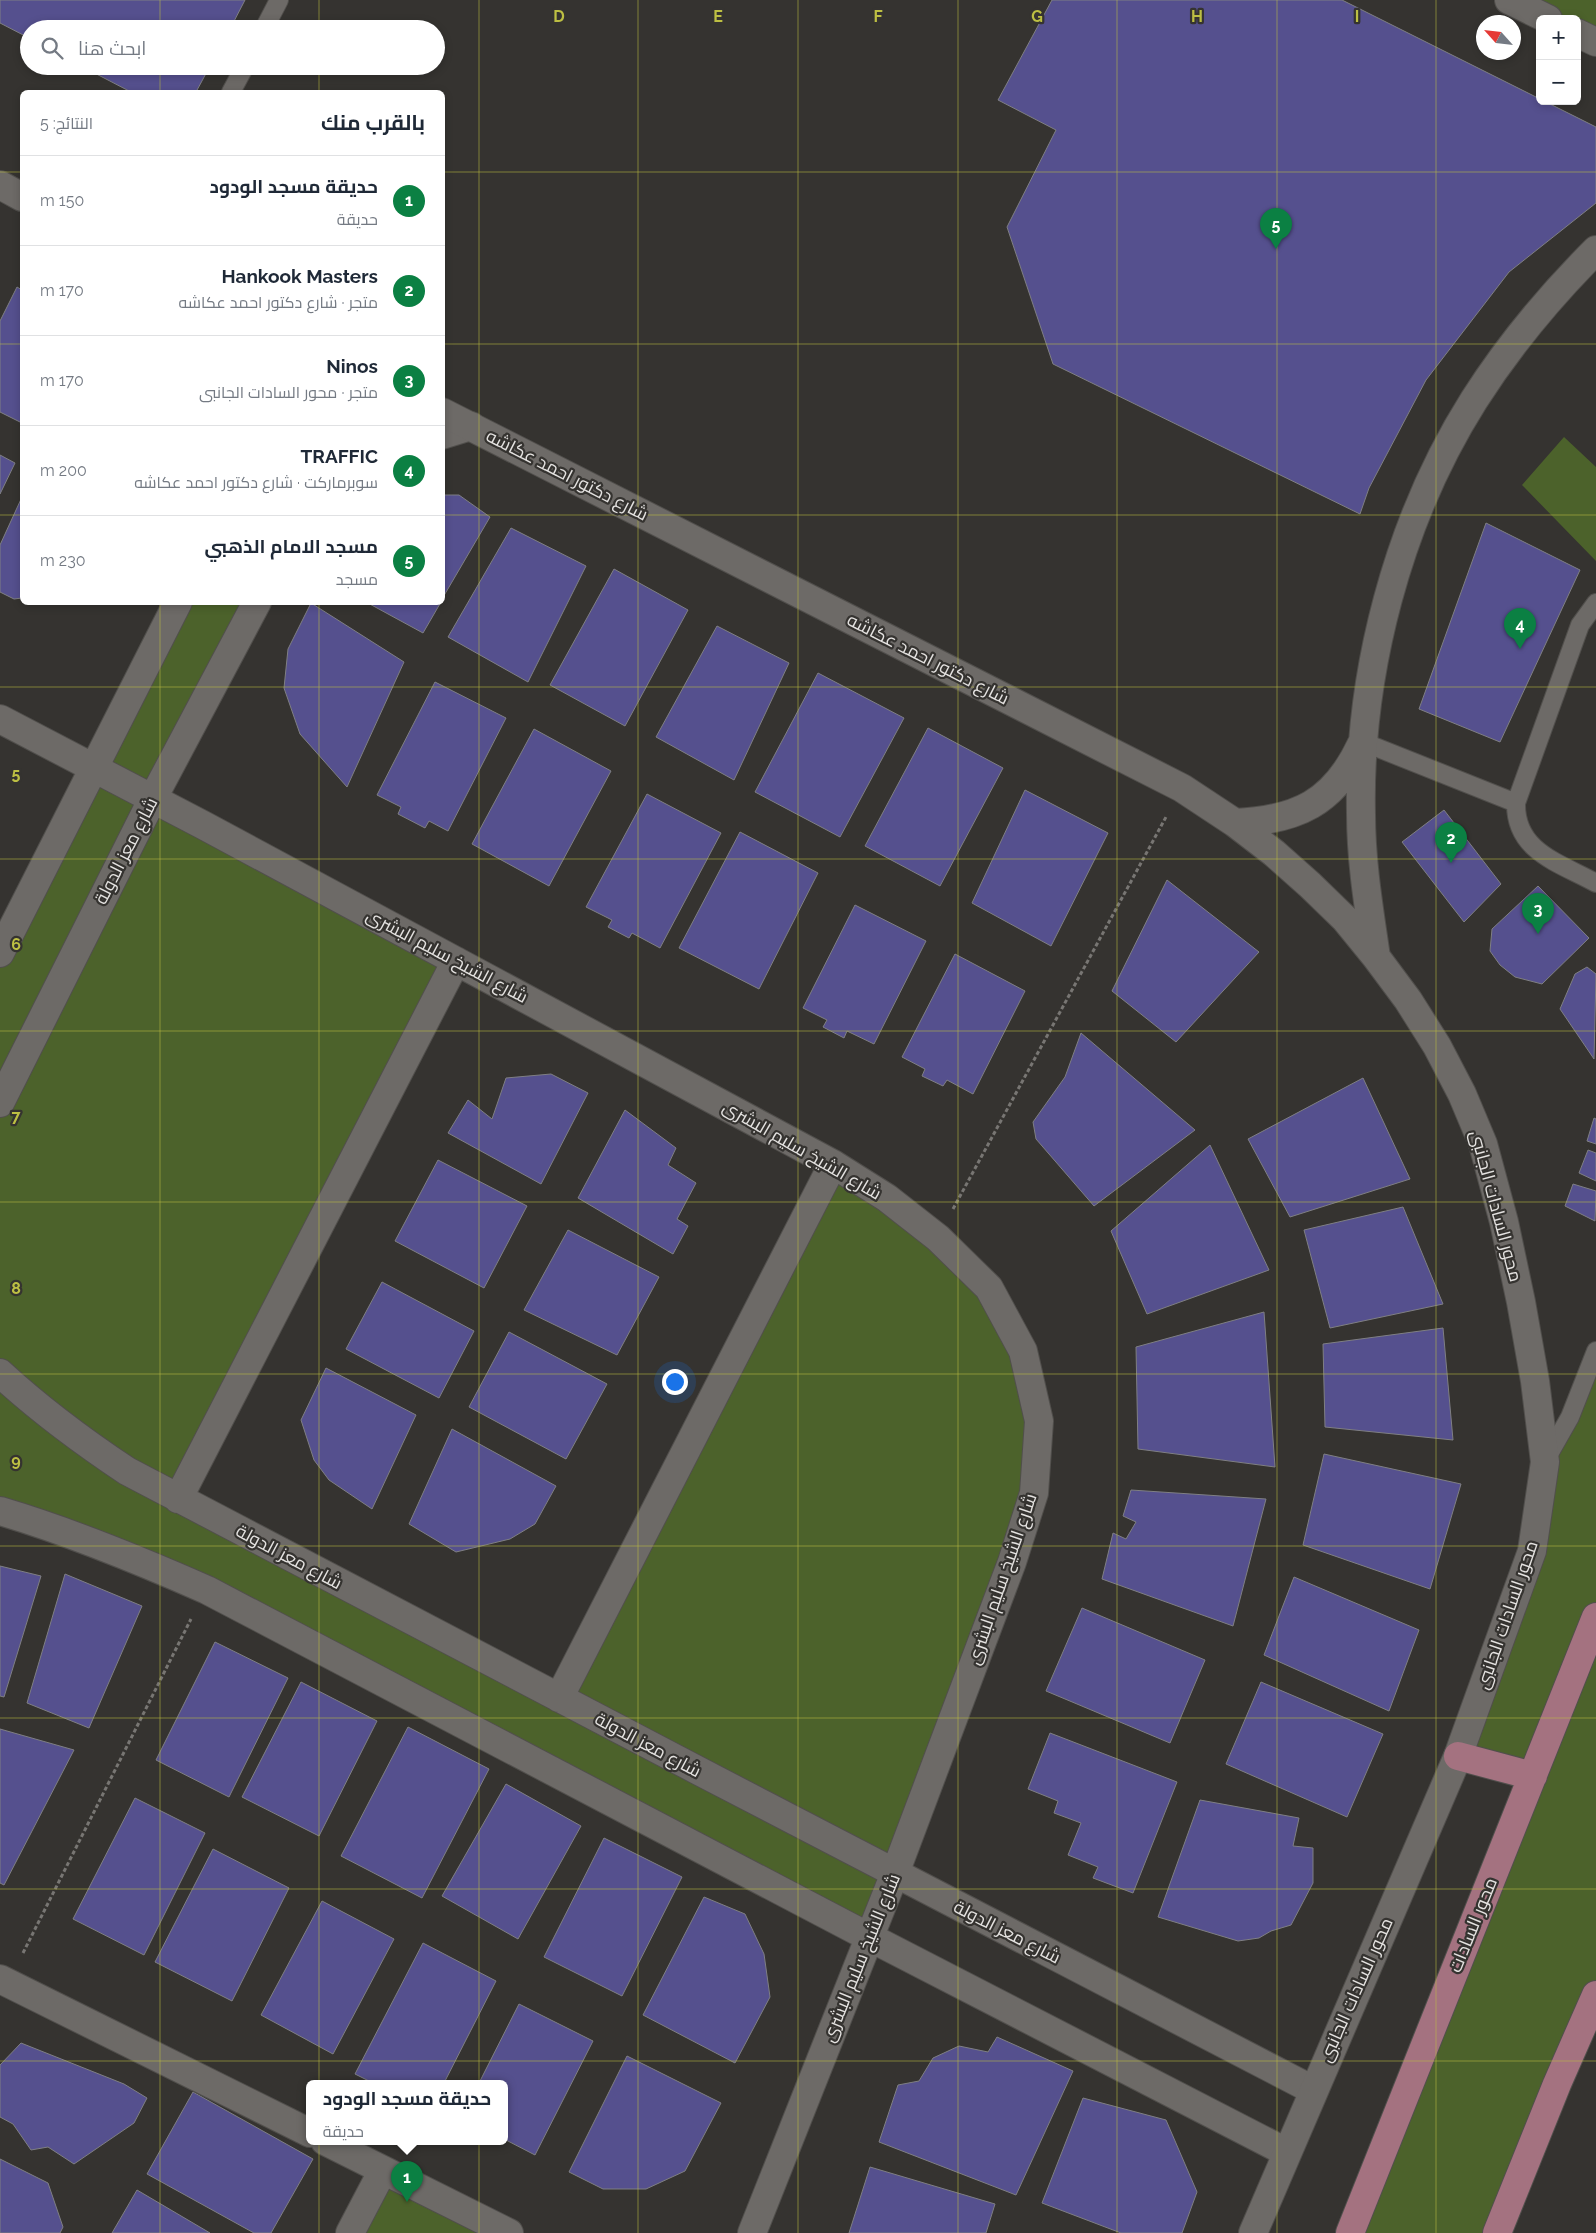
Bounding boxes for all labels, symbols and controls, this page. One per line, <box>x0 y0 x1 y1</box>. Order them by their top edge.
text: D <box>553 7 565 26</box>
text: E <box>713 7 723 26</box>
text: F <box>873 7 883 26</box>
text: G <box>1031 7 1043 26</box>
text: H <box>1191 7 1203 26</box>
text: I <box>1355 7 1359 26</box>
north arrow <box>1476 15 1521 60</box>
map controls <box>1536 15 1581 105</box>
button: + <box>1536 15 1581 60</box>
search box <box>20 20 445 75</box>
icon: search <box>38 34 66 62</box>
text: ابحث هنا <box>78 37 146 59</box>
button: − <box>1536 60 1581 105</box>
text: بالقرب منك <box>321 110 425 135</box>
text: النتائج: 5 <box>40 114 93 133</box>
text: حديقة مسجد الودود <box>210 175 378 197</box>
text: 150 m <box>40 191 84 210</box>
text: 1 <box>405 191 413 210</box>
pin: 5 <box>1260 208 1292 249</box>
text: حديقة <box>337 210 378 229</box>
text: Hankook Masters <box>221 265 378 287</box>
text: 170 m <box>40 281 84 300</box>
text: 2 <box>404 281 414 300</box>
text: متجر · شارع دكتور احمد عكاشه <box>179 293 378 312</box>
text: Ninos <box>326 355 378 377</box>
text: 170 m <box>40 371 84 390</box>
text: 3 <box>405 371 413 390</box>
text: متجر · محور السادات الجانبى <box>199 383 378 402</box>
street label: شارع دكتور احمد عكاشه <box>482 425 652 526</box>
text: TRAFFIC <box>301 445 378 467</box>
text: 200 m <box>40 461 87 480</box>
text: 4 <box>404 461 414 480</box>
text: سوبرماركت · شارع دكتور احمد عكاشه <box>134 473 378 492</box>
text: مسجد الامام الذهبي <box>205 535 378 557</box>
text: 230 m <box>40 551 86 570</box>
text: 5 <box>405 551 413 570</box>
text: مسجد <box>336 570 378 589</box>
pin: 4 <box>1504 608 1536 649</box>
street label: شارع دكتور احمد عكاشه <box>843 609 1013 710</box>
text: 5 <box>12 764 21 783</box>
street label: شارع معز الدولة <box>90 794 163 909</box>
pin: 2 <box>1435 822 1467 863</box>
pin: 3 <box>1522 893 1554 934</box>
street label: شارع الشيخ سليم البشرى <box>362 904 532 1009</box>
text: 6 <box>11 935 21 954</box>
street label: شارع الشيخ سليم البشرى <box>718 1096 885 1205</box>
text: 7 <box>12 1107 21 1126</box>
street label: محور السادات الجانبى <box>1465 1128 1527 1284</box>
text: 8 <box>11 1279 21 1298</box>
your location <box>662 1369 688 1395</box>
text: 9 <box>11 1451 21 1470</box>
street label: شارع الشيخ سليم البشرى <box>962 1490 1043 1668</box>
street label: شارع معز الدولة <box>232 1520 346 1595</box>
street label: محور السادات الجانبى <box>1471 1538 1543 1692</box>
street label: شارع معز الدولة <box>591 1708 705 1783</box>
street label: شارع الشيخ سليم البشرى <box>817 1870 906 2046</box>
street label: محور السادات <box>1444 1874 1502 1976</box>
street label: شارع معز الدولة <box>949 1896 1064 1969</box>
street label: محور السادات الجانبى <box>1314 1914 1398 2066</box>
popup <box>306 2080 508 2145</box>
text: حديقة مسجد الودود <box>323 2087 491 2109</box>
text: حديقة <box>323 2122 364 2141</box>
pin: 1 <box>391 2161 423 2202</box>

